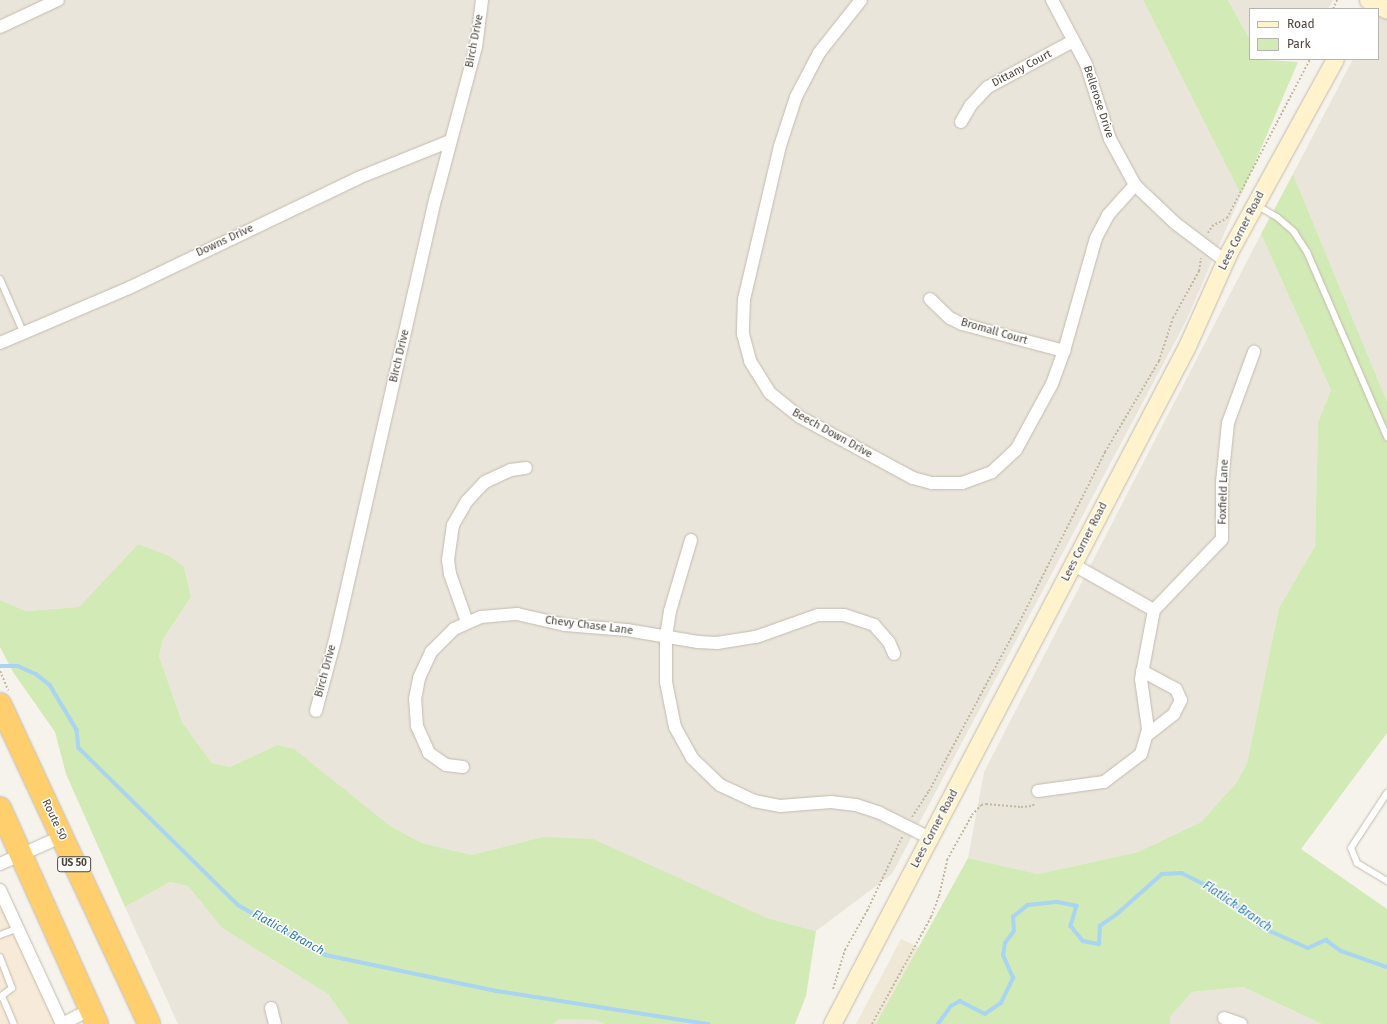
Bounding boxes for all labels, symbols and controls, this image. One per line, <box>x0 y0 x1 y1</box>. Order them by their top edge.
legend <box>1249 8 1379 60</box>
street label: Birch Drive <box>463 13 487 69</box>
text: Road <box>1287 17 1315 31</box>
text: Park <box>1287 37 1311 51</box>
street label: Dittany Court <box>990 48 1054 90</box>
street label: Bellerose Drive <box>1080 64 1116 140</box>
street label: Lees Corner Road <box>1216 189 1268 273</box>
street label: Downs Drive <box>194 222 256 260</box>
street label: Bromall Court <box>959 316 1029 348</box>
street label: Birch Drive <box>387 328 413 384</box>
street label: Beech Down Drive <box>790 406 874 462</box>
street label: Foxfield Lane <box>1216 459 1232 525</box>
street label: Lees Corner Road <box>1059 500 1111 584</box>
street label: Chevy Chase Lane <box>544 614 634 638</box>
street label: Birch Drive <box>313 643 339 699</box>
street label: Lees Corner Road <box>909 788 961 870</box>
street label: Route 50 <box>39 797 69 843</box>
road number: US 50 <box>57 856 91 872</box>
water label: Flatlick Branch <box>1200 879 1274 935</box>
water label: Flatlick Branch <box>250 907 326 959</box>

